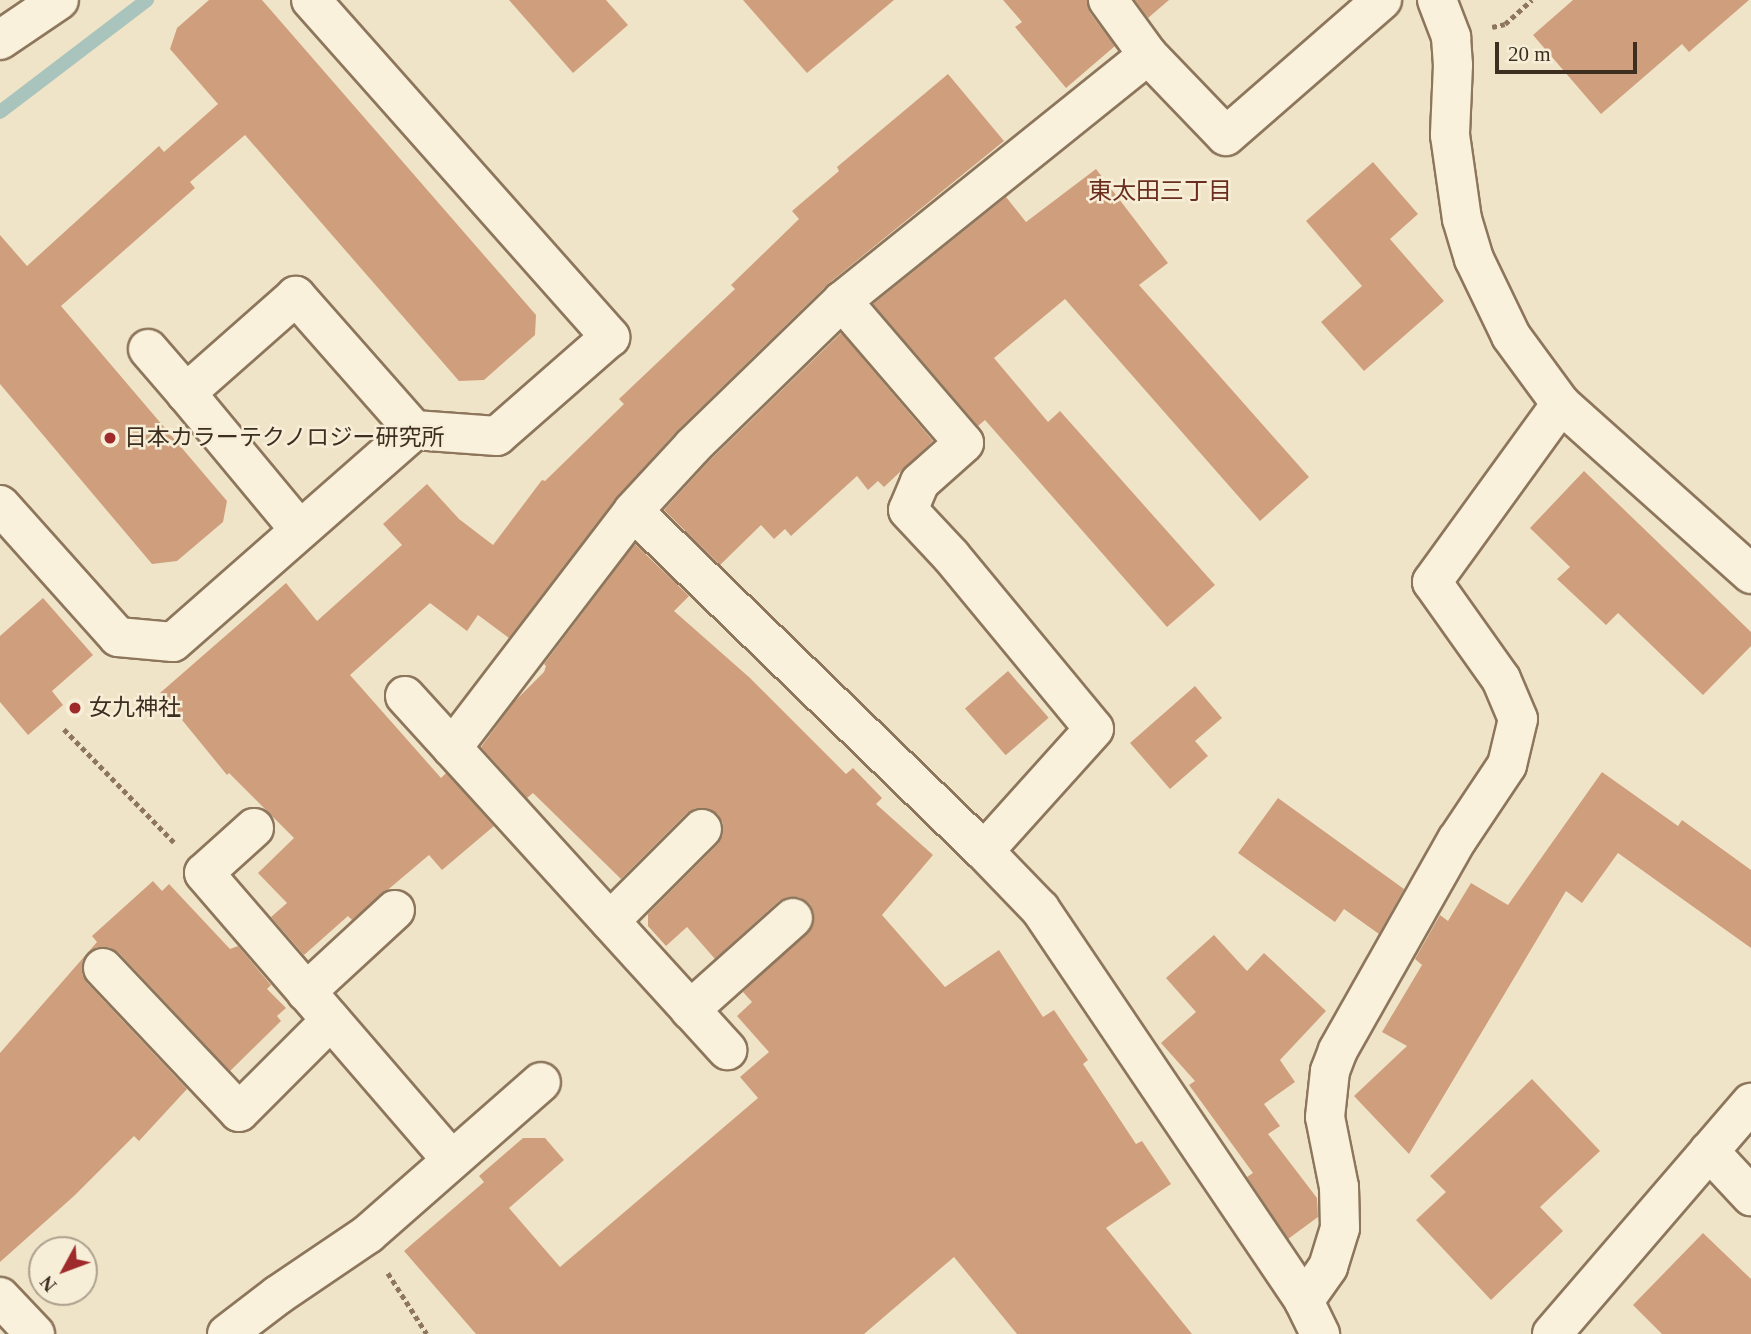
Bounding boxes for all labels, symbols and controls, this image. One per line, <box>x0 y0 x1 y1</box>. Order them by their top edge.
scale bar <box>1499 28 1641 72</box>
text: 20 m <box>1508 42 1551 66</box>
district label: 東太田三丁目 <box>1088 178 1232 206</box>
place label: 日本カラーテクノロジー研究所 <box>124 424 446 452</box>
marker: 日本カラーテクノロジー研究所 <box>102 430 118 446</box>
place label: 女九神社 <box>89 694 181 722</box>
marker: 女九神社 <box>67 700 83 716</box>
north arrow <box>28 1236 98 1306</box>
text: N <box>36 1272 61 1296</box>

